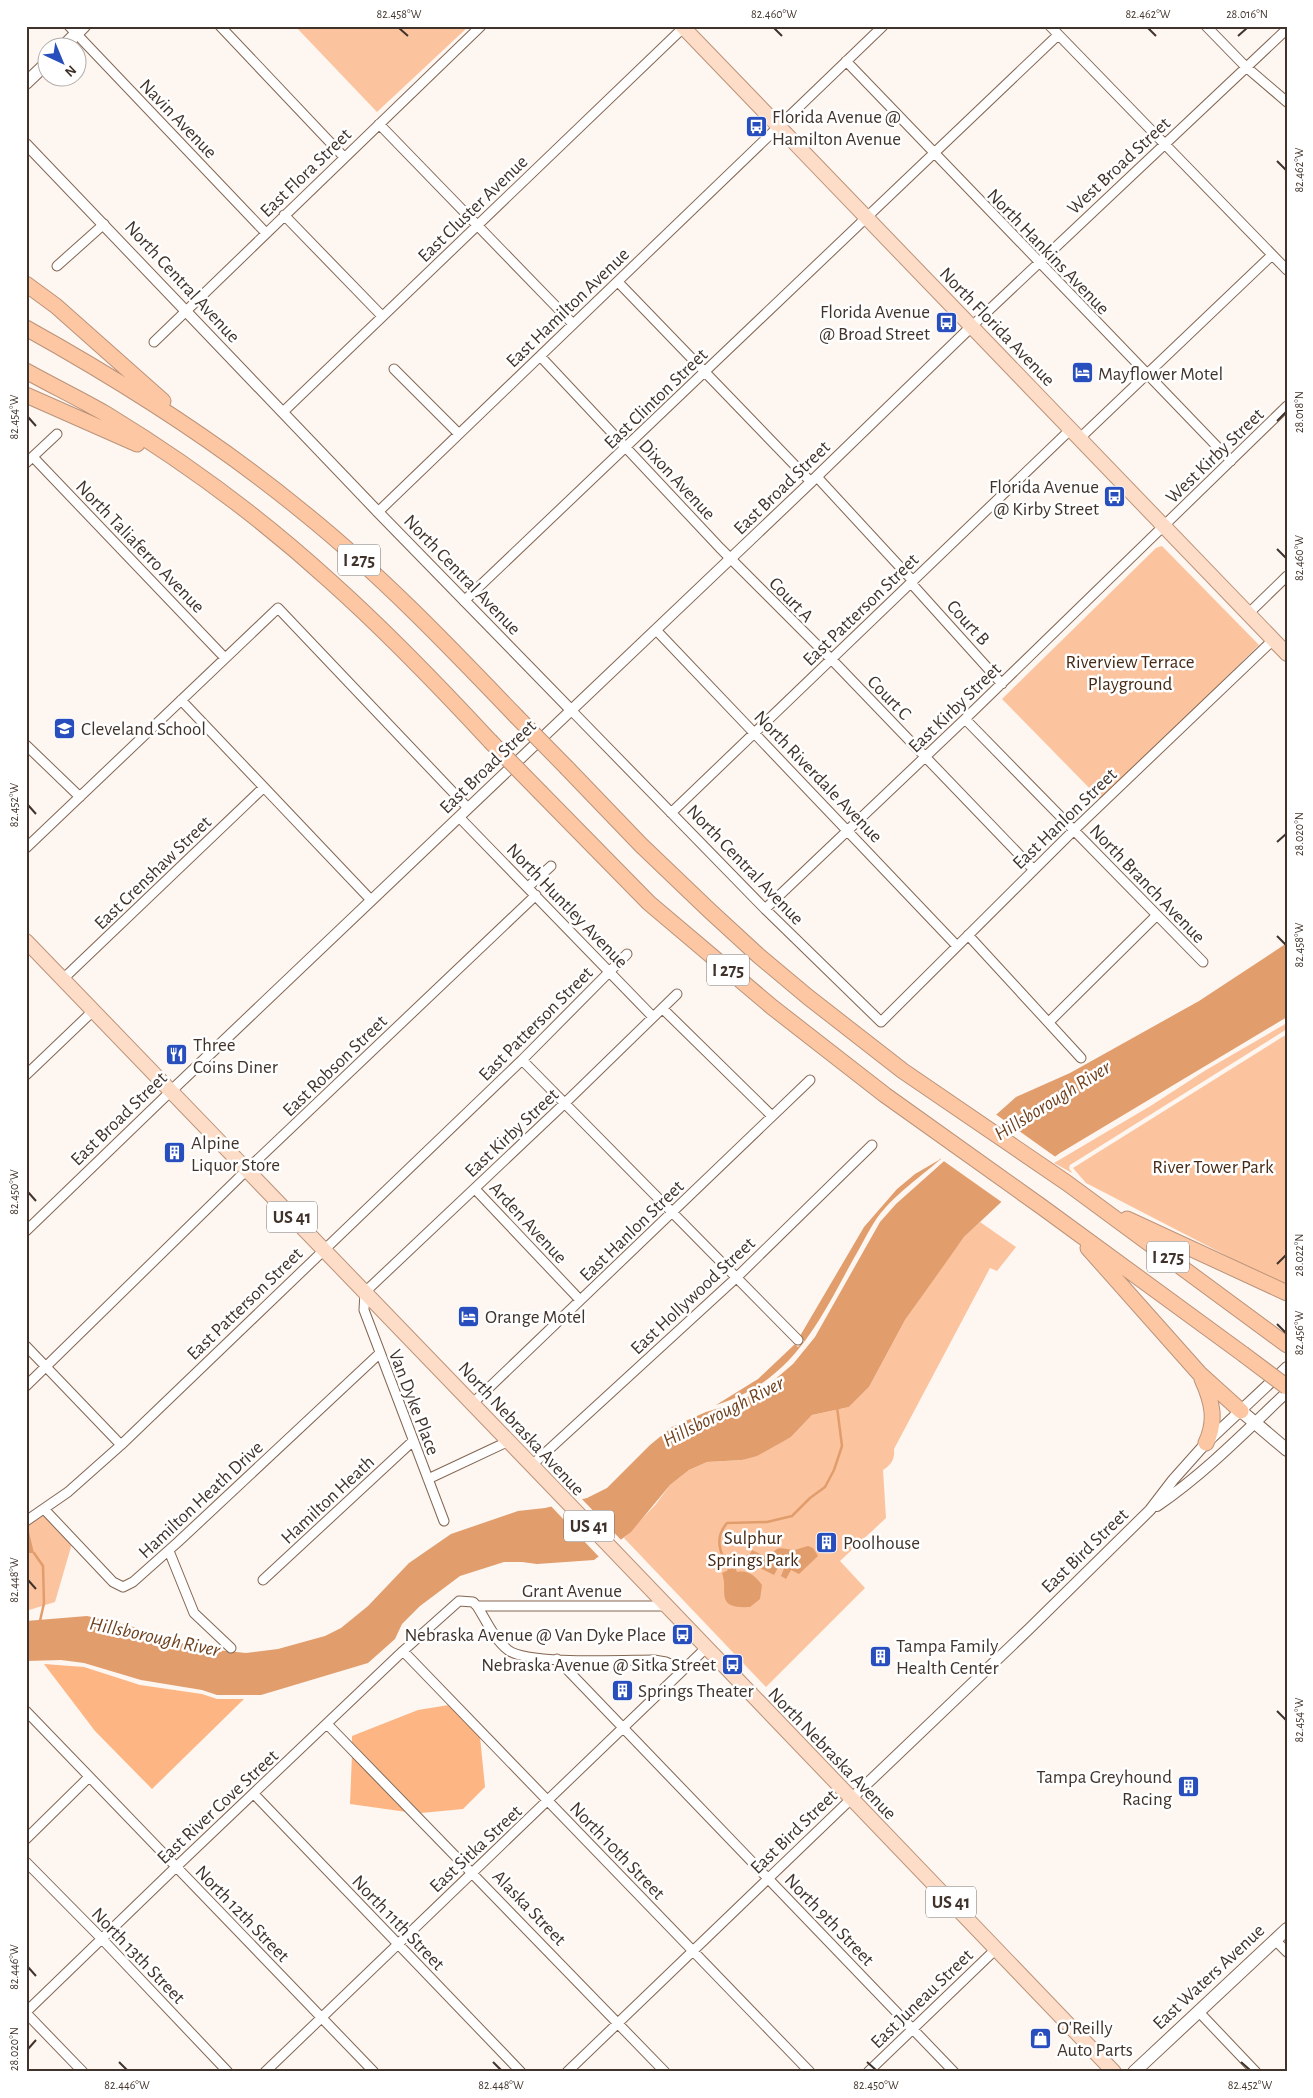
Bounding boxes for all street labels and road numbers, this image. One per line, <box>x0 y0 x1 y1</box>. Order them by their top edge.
street label: Navin Avenue <box>136 76 220 162</box>
street label: West Broad Street <box>1064 114 1174 218</box>
street label: East Flora Street <box>257 125 355 221</box>
street label: East Cluster Avenue <box>415 152 532 266</box>
street label: North Hankins Avenue <box>983 186 1113 319</box>
street label: North Central Avenue <box>121 217 243 347</box>
street label: East Hamilton Avenue <box>503 245 633 371</box>
street label: North Florida Avenue <box>936 264 1058 390</box>
street label: East Clinton Street <box>601 345 711 453</box>
street label: West Kirby Street <box>1162 405 1268 507</box>
street label: Dixon Avenue <box>635 436 719 524</box>
street label: East Broad Street <box>730 438 834 539</box>
street label: North Taliaferro Avenue <box>72 477 208 617</box>
street label: North Central Avenue <box>400 511 524 639</box>
road number: I 275 <box>338 544 380 576</box>
street label: East Patterson Street <box>800 550 923 670</box>
street label: Court A <box>765 574 817 626</box>
street label: Court B <box>943 597 993 649</box>
street label: East Kirby Street <box>905 659 1005 757</box>
street label: Court C <box>863 672 914 724</box>
street label: North Riverdale Avenue <box>750 707 886 847</box>
street label: East Broad Street <box>436 717 540 818</box>
street label: East Hanlon Street <box>1009 765 1121 873</box>
street label: North Central Avenue <box>683 801 807 929</box>
street label: East Crenshaw Street <box>91 813 215 933</box>
street label: North Branch Avenue <box>1086 821 1208 947</box>
street label: North Huntley Avenue <box>503 840 631 972</box>
road number: I 275 <box>707 954 749 986</box>
street label: East Patterson Street <box>475 963 597 1085</box>
street label: East Robson Street <box>279 1012 391 1120</box>
street label: East Broad Street <box>67 1069 171 1170</box>
street label: East Kirby Street <box>462 1085 563 1181</box>
street label: East Hanlon Street <box>576 1177 688 1285</box>
street label: Arden Avenue <box>486 1179 570 1267</box>
road number: US 41 <box>267 1202 317 1232</box>
street label: East Hollywood Street <box>627 1234 759 1358</box>
road number: I 275 <box>1147 1242 1189 1272</box>
street label: East Patterson Street <box>184 1244 307 1364</box>
street label: Van Dyke Place <box>385 1347 442 1458</box>
street label: North Nebraska Avenue <box>454 1358 588 1500</box>
street label: Hamilton Heath Drive <box>135 1438 267 1562</box>
street label: Hamilton Heath <box>278 1452 378 1548</box>
street label: East Bird Street <box>1038 1505 1132 1597</box>
road number: US 41 <box>564 1510 614 1542</box>
street label: Grant Avenue <box>522 1582 622 1601</box>
street label: North Nebraska Avenue <box>764 1684 900 1824</box>
street label: East River Cove Street <box>154 1746 282 1868</box>
street label: East Bird Street <box>747 1786 841 1878</box>
street label: North 10th Street <box>566 1799 668 1903</box>
street label: East Sitka Street <box>426 1802 526 1896</box>
street label: North 12th Street <box>191 1862 292 1966</box>
street label: Alaska Street <box>489 1867 569 1949</box>
street label: North 9th Street <box>781 1870 877 1970</box>
street label: North 11th Street <box>348 1872 448 1974</box>
road number: US 41 <box>926 1886 976 1918</box>
street label: North 13th Street <box>88 1904 188 2008</box>
street label: East Waters Avenue <box>1150 1921 1268 2033</box>
street label: East Juneau Street <box>867 1946 977 2052</box>

